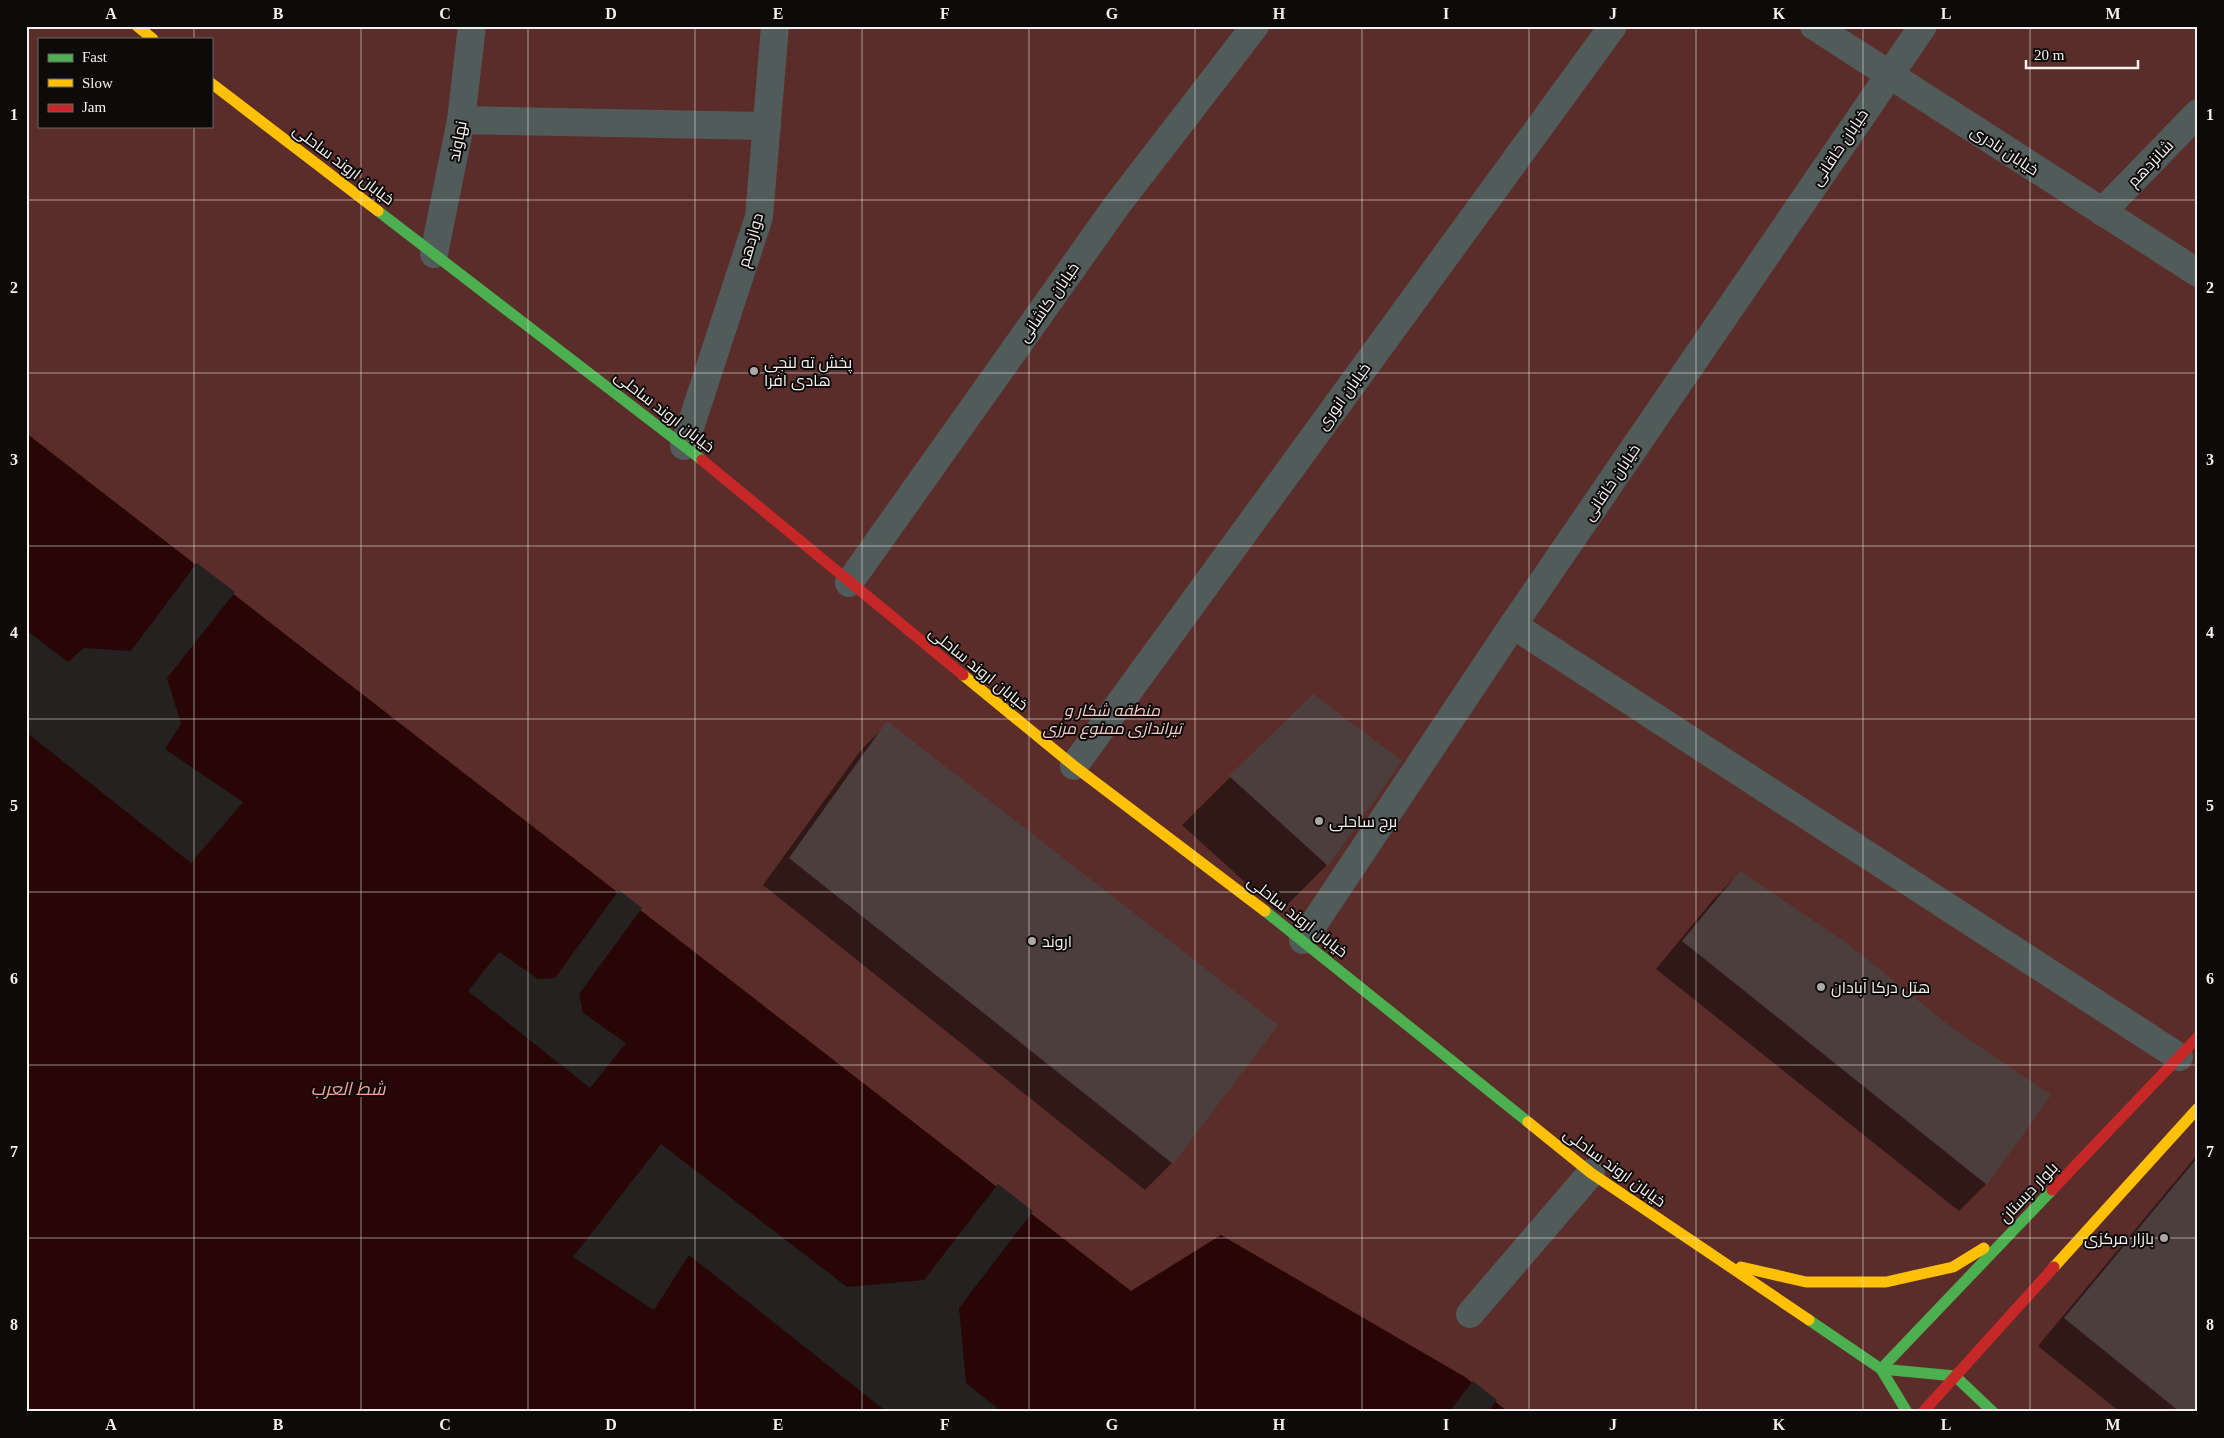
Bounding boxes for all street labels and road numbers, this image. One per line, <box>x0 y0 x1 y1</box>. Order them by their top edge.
street label: خیابان خاقانی <box>1808 106 1873 190</box>
street label: نهاوند <box>445 119 472 163</box>
street label: خیابان اروند ساحلی <box>289 121 397 209</box>
street label: خیابان نادری <box>1967 122 2042 180</box>
street label: شانزدهم <box>2124 137 2179 192</box>
street label: دوازدهم <box>735 211 769 270</box>
street label: خیابان کاشانی <box>1015 259 1084 346</box>
street label: خیابان انوری <box>1314 360 1375 434</box>
street label: خیابان اروند ساحلی <box>610 367 718 457</box>
street label: خیابان خاقانی <box>1580 441 1645 525</box>
street label: خیابان اروند ساحلی <box>925 623 1031 715</box>
street label: خیابان اروند ساحلی <box>1243 872 1351 962</box>
street label: خیابان اروند ساحلی <box>1559 1125 1669 1212</box>
street label: بلوار دبستان <box>1996 1159 2063 1227</box>

